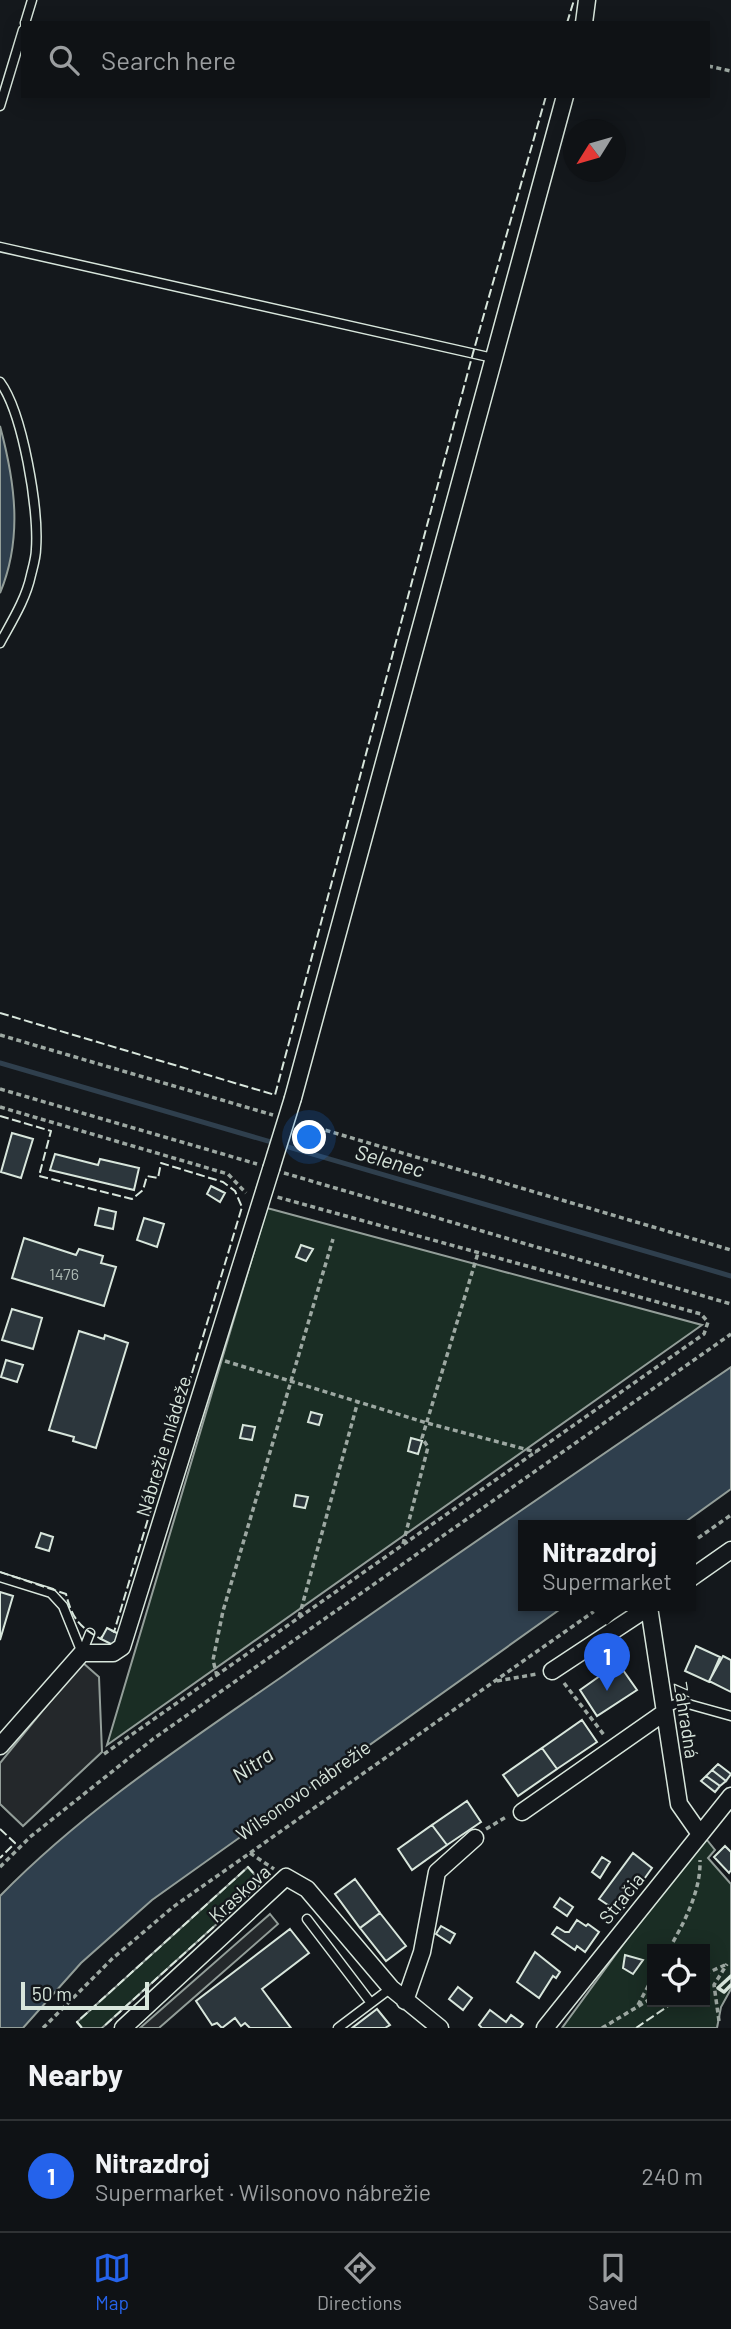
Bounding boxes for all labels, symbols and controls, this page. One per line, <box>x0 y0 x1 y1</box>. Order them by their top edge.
search box <box>21 21 710 98</box>
icon: search <box>45 41 83 79</box>
text: Search here <box>101 44 236 75</box>
north arrow <box>563 119 626 182</box>
your location <box>292 1120 326 1154</box>
water label: Selenec <box>353 1138 428 1182</box>
house number: 1476 <box>49 1264 79 1283</box>
street label: Nábrežie mládeže <box>131 1373 195 1519</box>
popup <box>518 1520 696 1611</box>
text: Nitrazdroj <box>542 1536 657 1567</box>
text: Supermarket <box>542 1567 672 1595</box>
pin: 1 <box>584 1633 630 1691</box>
street label: Záhradná <box>670 1680 704 1760</box>
street label: Wilsonovo nábrežie <box>231 1735 375 1845</box>
water label: Nitra <box>227 1741 277 1787</box>
street label: Kraskova <box>203 1859 275 1927</box>
street label: Stračia <box>593 1868 649 1928</box>
map controls <box>647 1944 710 2007</box>
button: locate <box>647 1944 710 2007</box>
scale bar <box>21 1979 149 2011</box>
text: 50 m <box>32 1982 72 2005</box>
text: Nearby <box>28 2056 123 2092</box>
text: Nitrazdroj <box>95 2147 210 2178</box>
text: 1 <box>47 2162 55 2190</box>
text: 240 m <box>641 2162 703 2190</box>
text: Supermarket · Wilsonovo nábrežie <box>95 2178 431 2206</box>
tab: Map <box>93 2249 131 2314</box>
tab: Directions <box>317 2249 402 2314</box>
tab: Saved <box>588 2249 638 2314</box>

